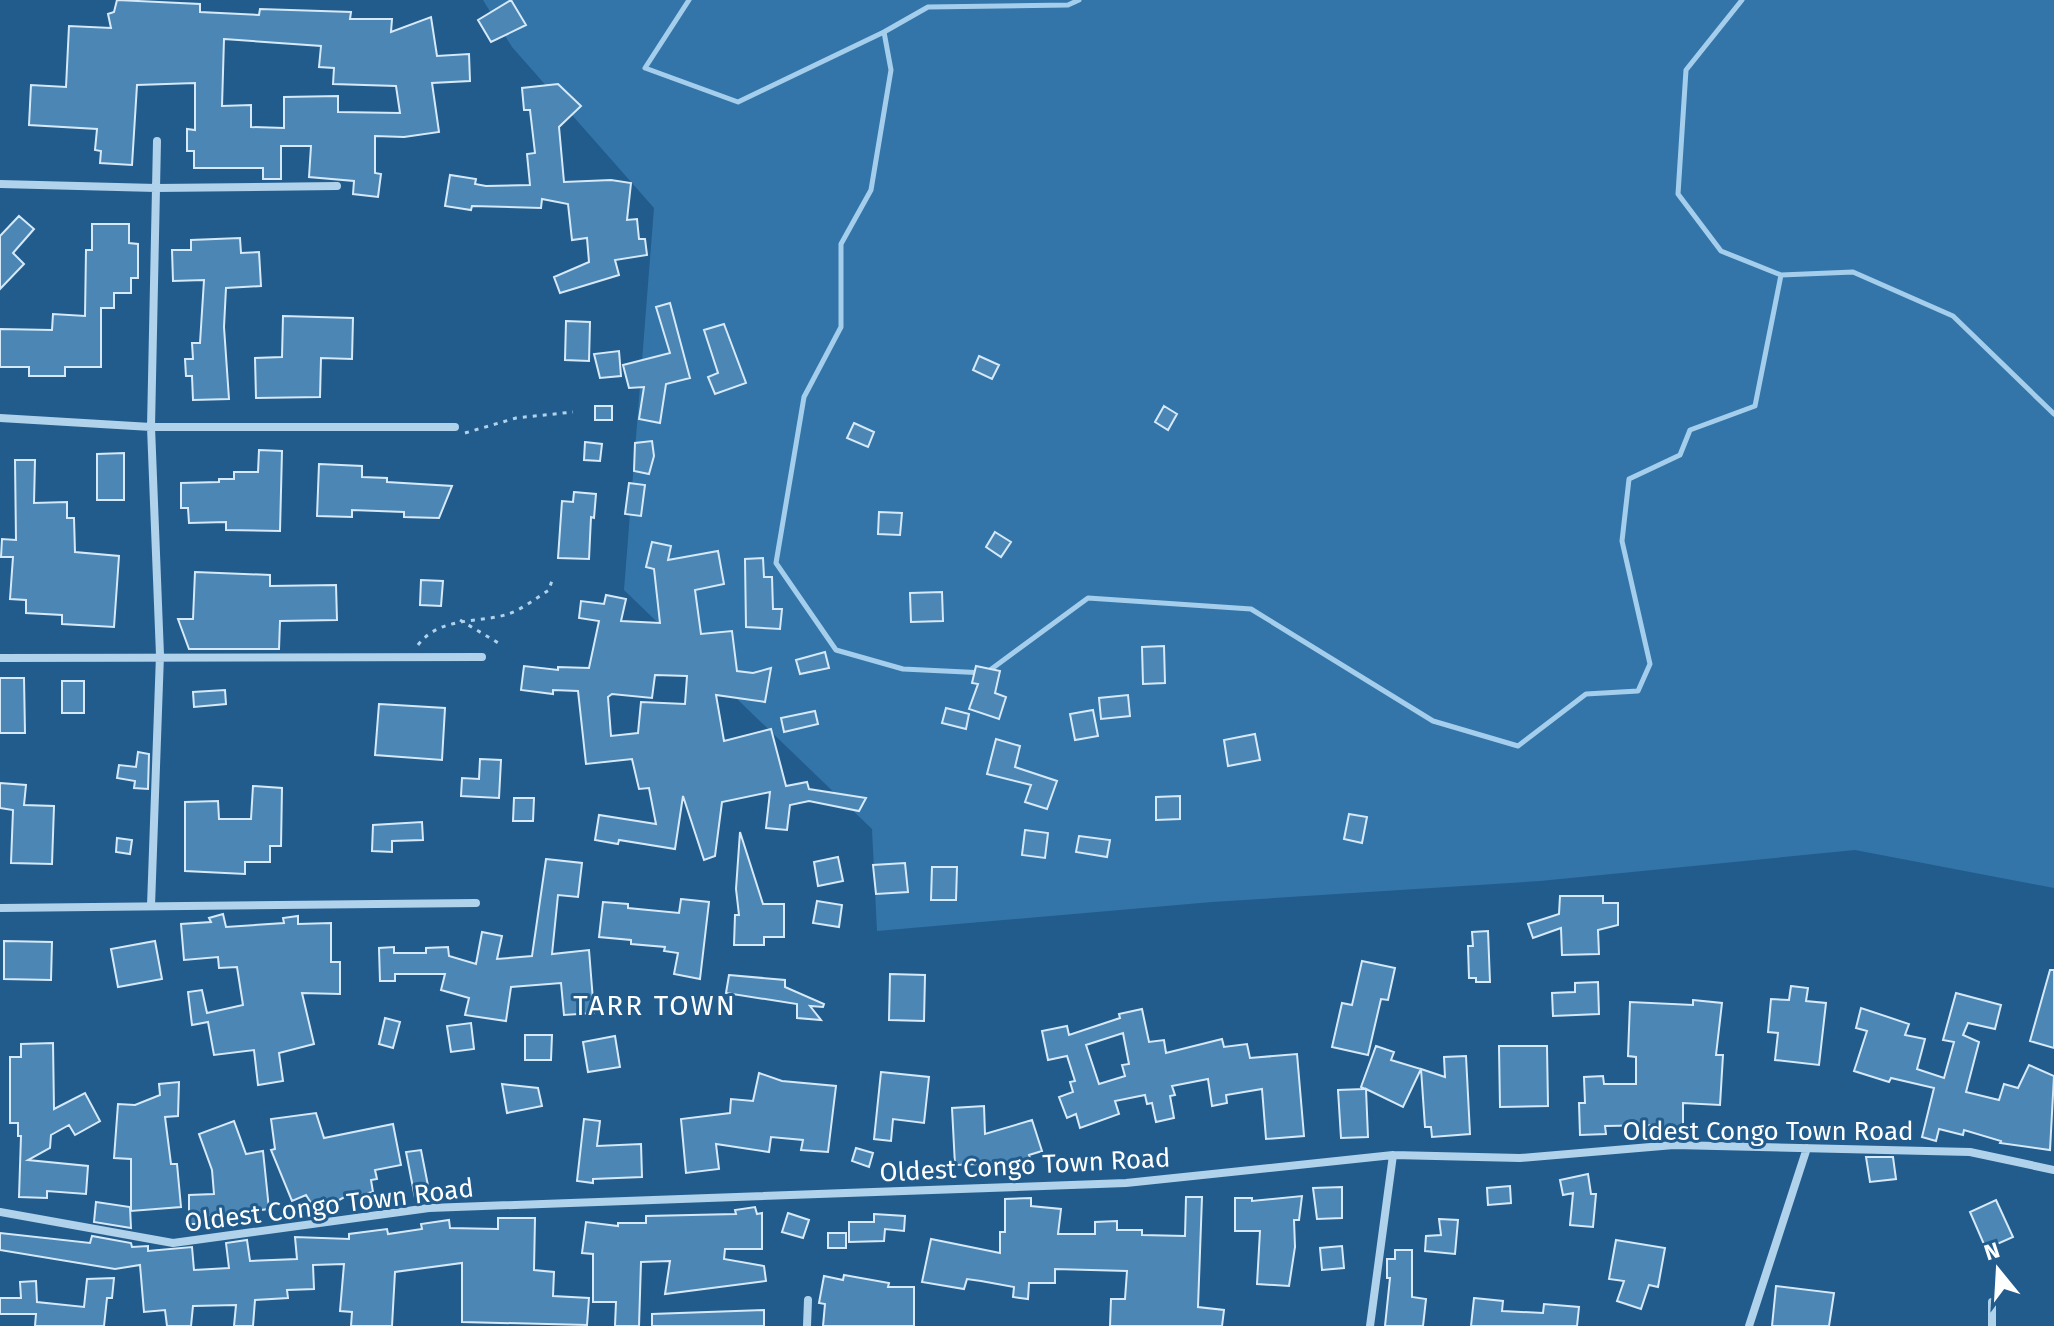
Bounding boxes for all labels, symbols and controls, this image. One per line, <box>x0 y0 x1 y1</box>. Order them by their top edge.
district label: TARR TOWN <box>573 989 737 1022</box>
street label: Oldest Congo Town Road <box>1622 1116 1914 1147</box>
street label: Oldest Congo Town Road <box>879 1142 1171 1189</box>
street label: Oldest Congo Town Road <box>183 1172 475 1239</box>
north arrow <box>1958 1230 2038 1310</box>
text: N <box>1981 1236 2003 1267</box>

